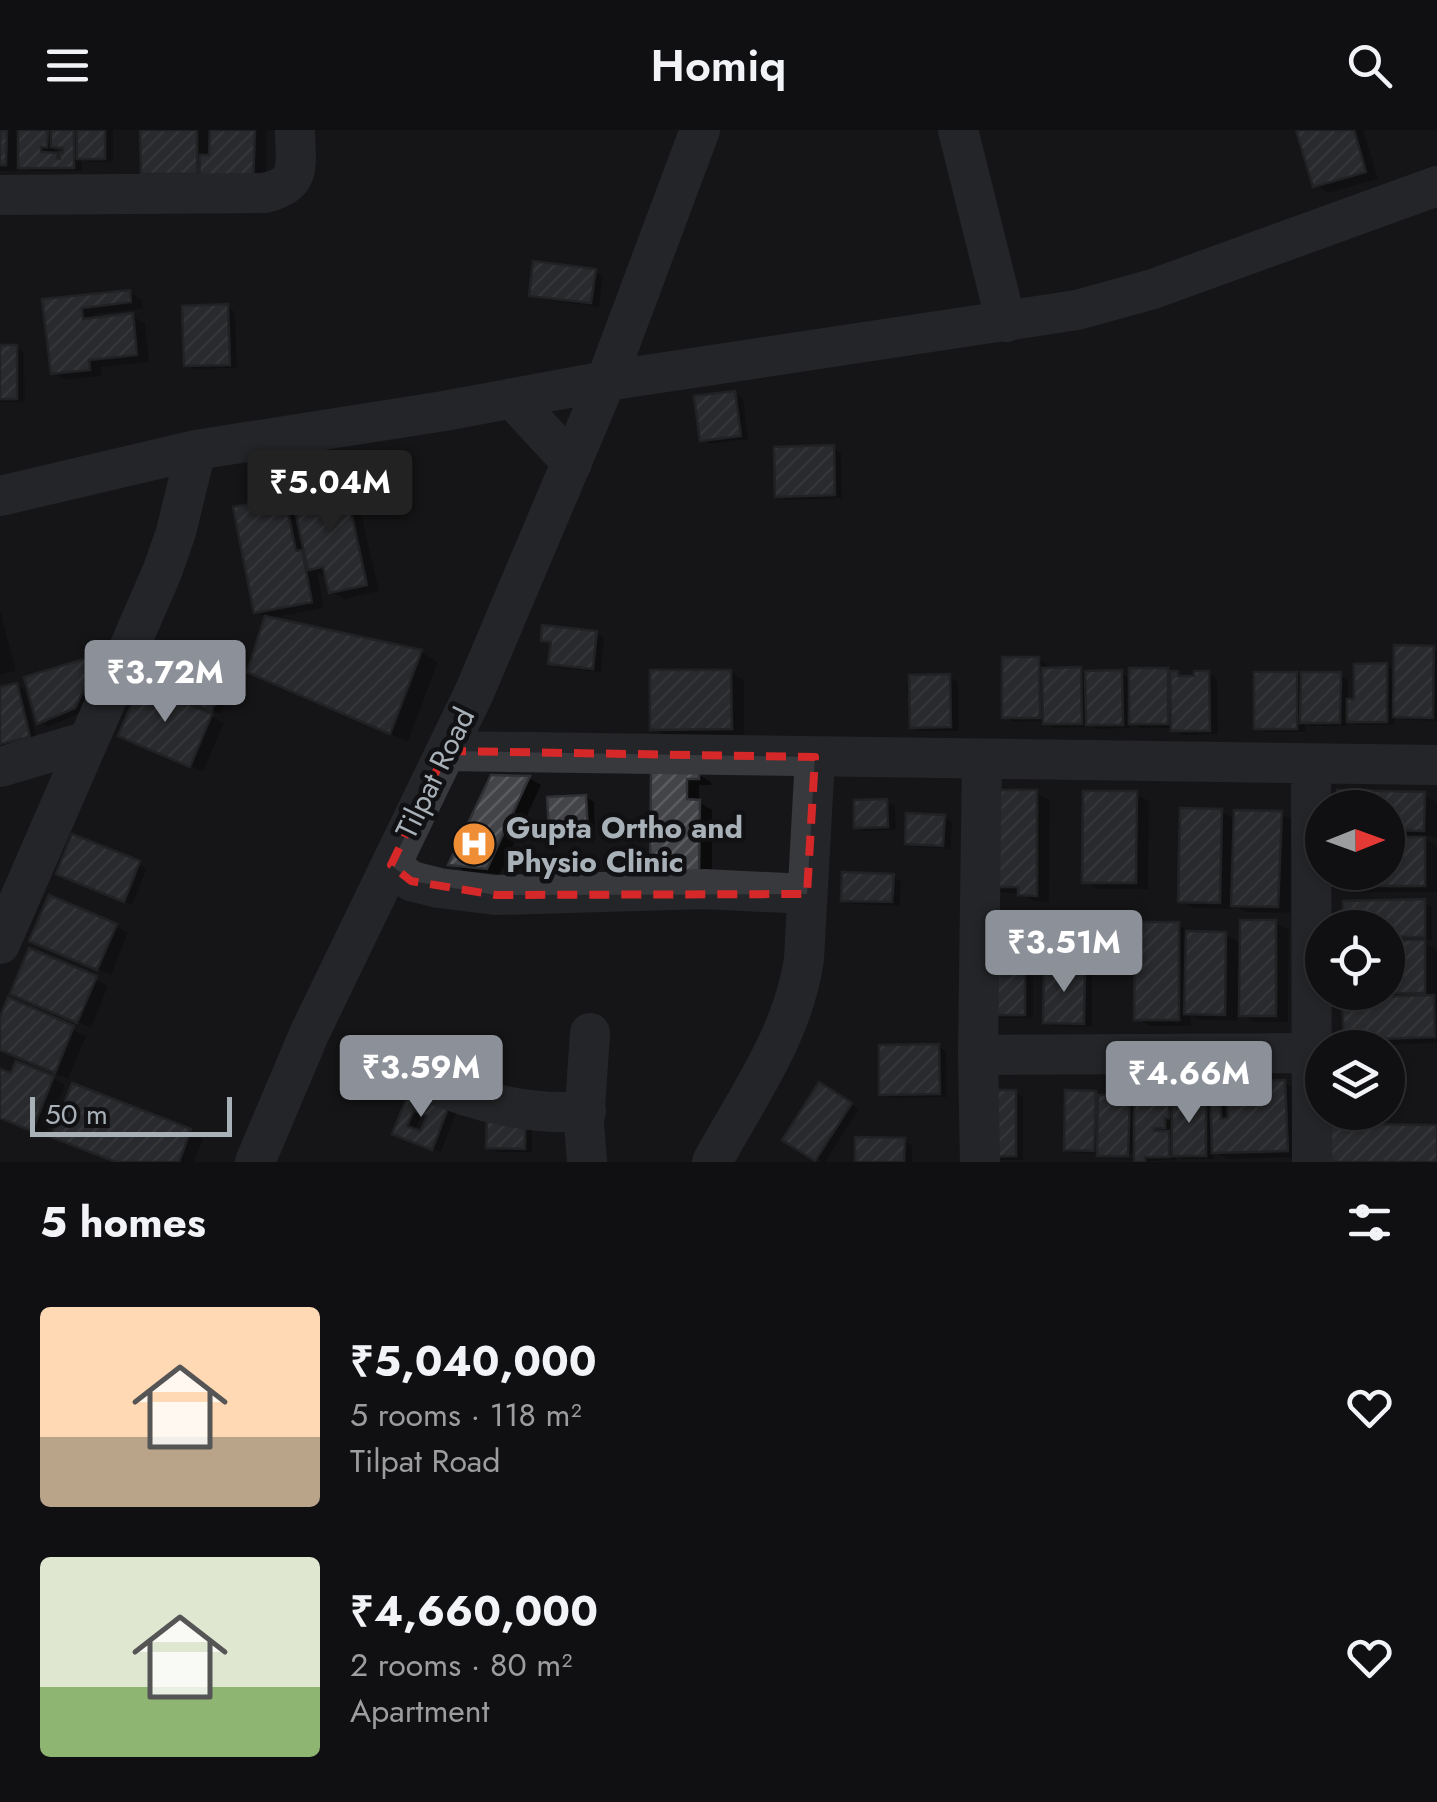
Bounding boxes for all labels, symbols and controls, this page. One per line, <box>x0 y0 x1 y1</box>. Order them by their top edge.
text: Homiq <box>651 33 786 98</box>
icon: menu <box>40 38 95 93</box>
icon: search <box>1342 38 1397 93</box>
pin: ₹5.04M <box>249 450 411 535</box>
text: ₹5.04M <box>269 459 391 505</box>
pin: ₹3.72M <box>84 640 246 725</box>
text: ₹3.72M <box>107 649 223 695</box>
street label: Tilpat Road <box>385 700 485 846</box>
north arrow <box>1305 790 1405 890</box>
map controls <box>1305 790 1405 1130</box>
place label: Gupta Ortho and Physio Clinic <box>506 806 743 883</box>
hospital icon: Gupta Ortho and Physio Clinic <box>451 821 497 867</box>
pin: ₹3.51M <box>983 910 1145 995</box>
button: locate <box>1305 910 1405 1010</box>
text: ₹3.51M <box>1007 919 1121 965</box>
button: layers <box>1305 1030 1405 1130</box>
pin: ₹3.59M <box>340 1035 502 1120</box>
pin: ₹4.66M <box>1108 1041 1270 1126</box>
text: ₹3.59M <box>362 1044 480 1090</box>
text: ₹4.66M <box>1128 1050 1250 1096</box>
scale bar <box>30 1092 232 1136</box>
text: 50 m <box>45 1094 108 1135</box>
text: 5 homes <box>40 1192 206 1253</box>
icon: filters <box>1342 1195 1397 1250</box>
text: ₹5,040,000 <box>350 1331 597 1392</box>
icon: home <box>120 1347 240 1467</box>
icon: heart <box>1342 1380 1397 1435</box>
text: 5 rooms · 118 m² <box>350 1392 582 1438</box>
text: Tilpat Road <box>350 1438 501 1484</box>
text: ₹4,660,000 <box>350 1581 598 1642</box>
icon: home <box>120 1597 240 1717</box>
icon: heart <box>1342 1630 1397 1685</box>
text: 2 rooms · 80 m² <box>350 1642 572 1688</box>
text: Apartment <box>350 1688 489 1734</box>

